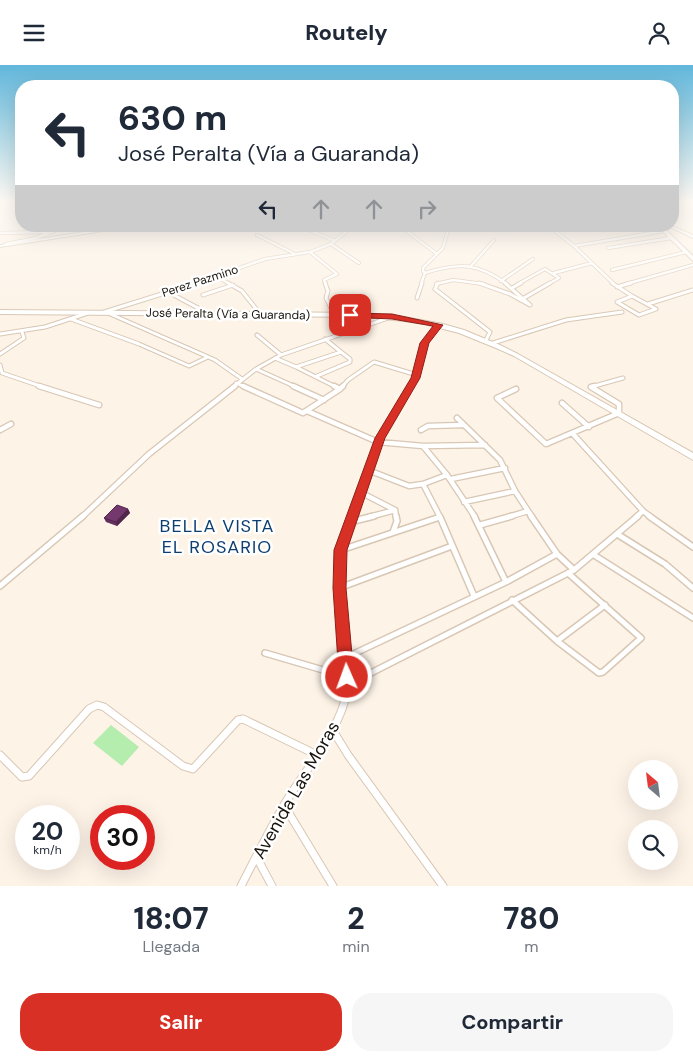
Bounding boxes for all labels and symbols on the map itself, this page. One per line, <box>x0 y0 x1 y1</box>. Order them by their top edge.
street label: Perez Pazmino <box>160 261 240 301</box>
pin <box>329 294 371 336</box>
street label: José Peralta (Vía a Guaranda) <box>146 305 310 323</box>
district label: BELLA VISTA EL ROSARIO <box>160 514 274 559</box>
position arrow <box>320 650 372 702</box>
street label: Avenida Las Moras <box>247 717 345 863</box>
north arrow <box>628 760 678 810</box>
speed limit sign: 30 <box>90 805 155 870</box>

